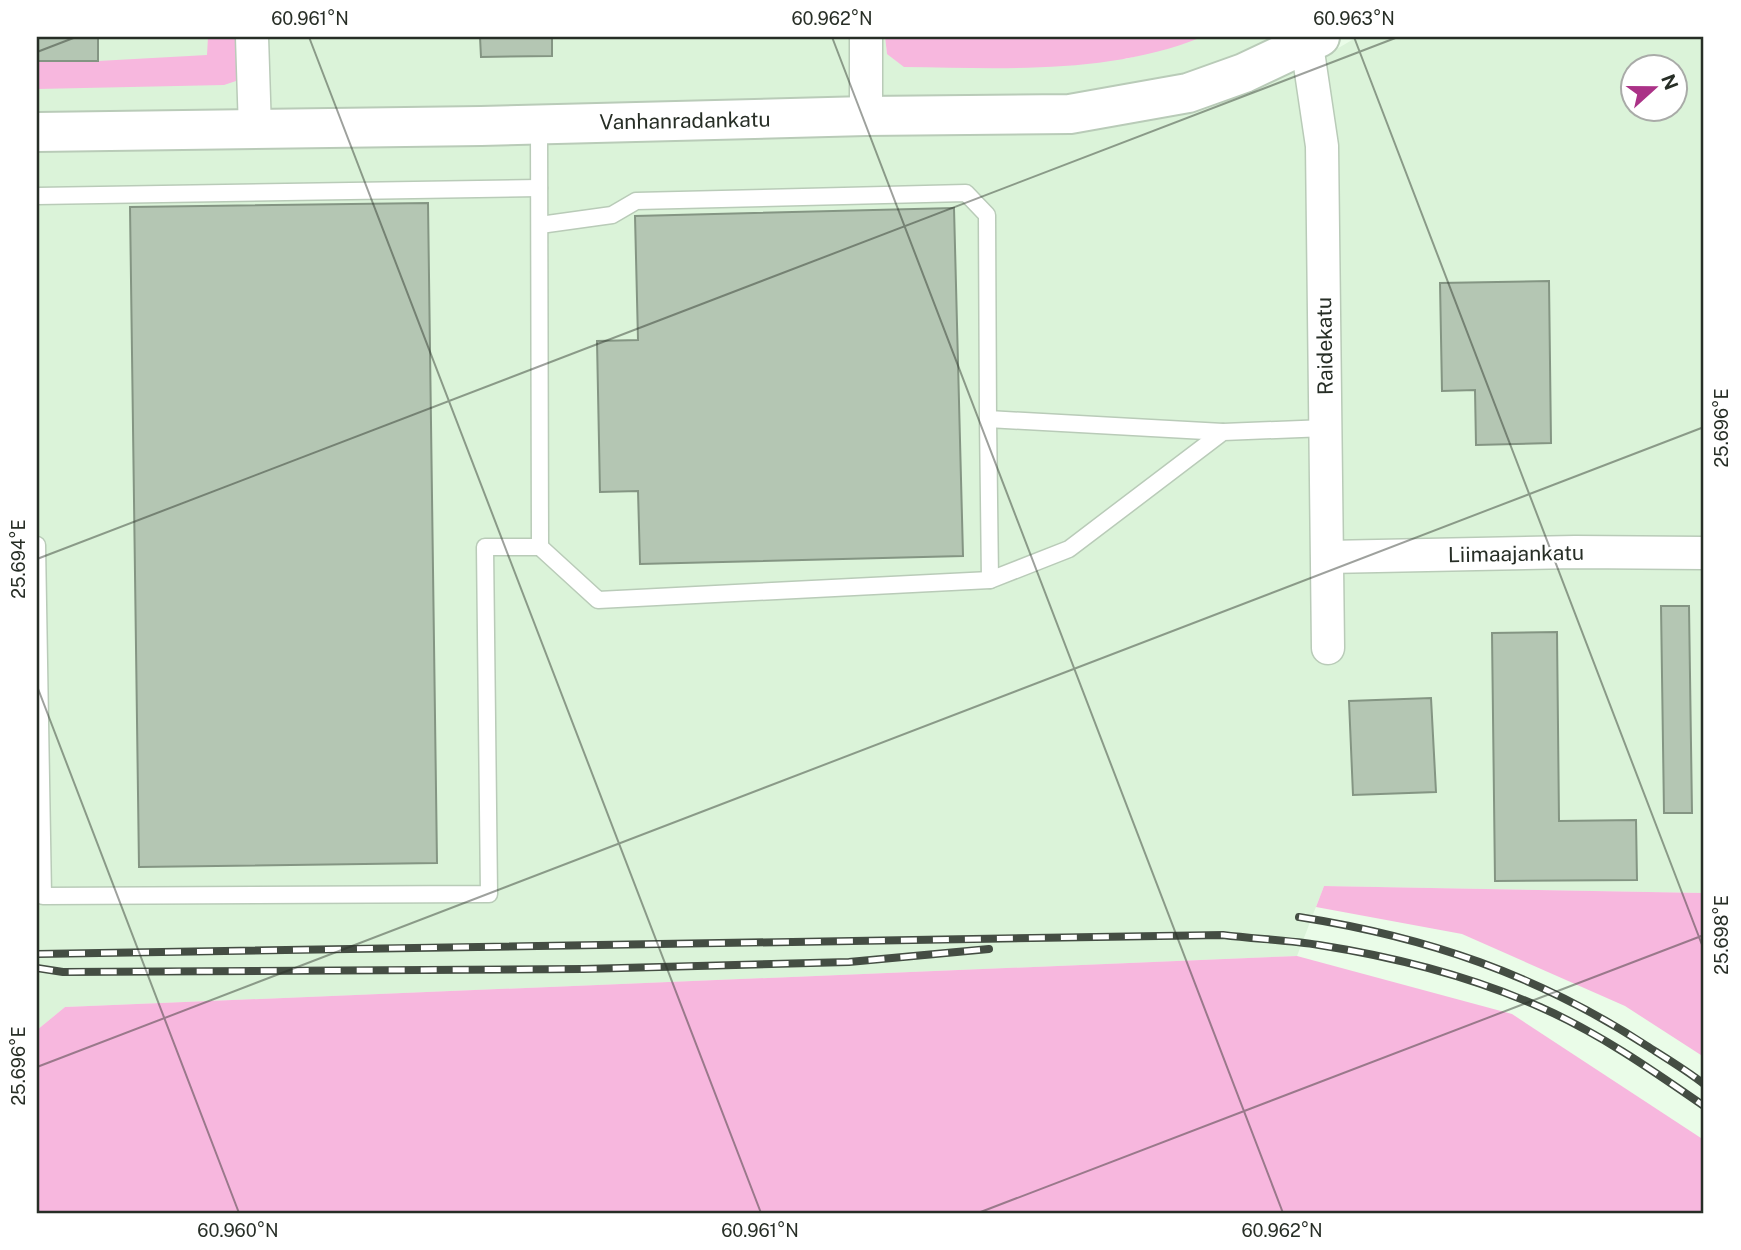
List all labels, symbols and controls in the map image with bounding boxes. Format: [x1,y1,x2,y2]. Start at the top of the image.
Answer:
text: 60.961°N [271,8,349,29]
text: 60.962°N [791,8,873,29]
text: 60.963°N [1313,8,1395,29]
north arrow [1618,52,1688,122]
text: N [1657,71,1683,93]
street label: Vanhanradankatu [599,107,771,134]
street label: Raidekatu [1311,297,1338,395]
text: 25.696°E [1711,388,1732,468]
text: 25.694°E [8,519,29,599]
street label: Liimaajankatu [1448,540,1584,567]
text: 25.698°E [1711,895,1732,975]
text: 25.696°E [8,1026,29,1106]
text: 60.960°N [197,1220,279,1241]
text: 60.961°N [721,1220,799,1241]
text: 60.962°N [1241,1220,1323,1241]

